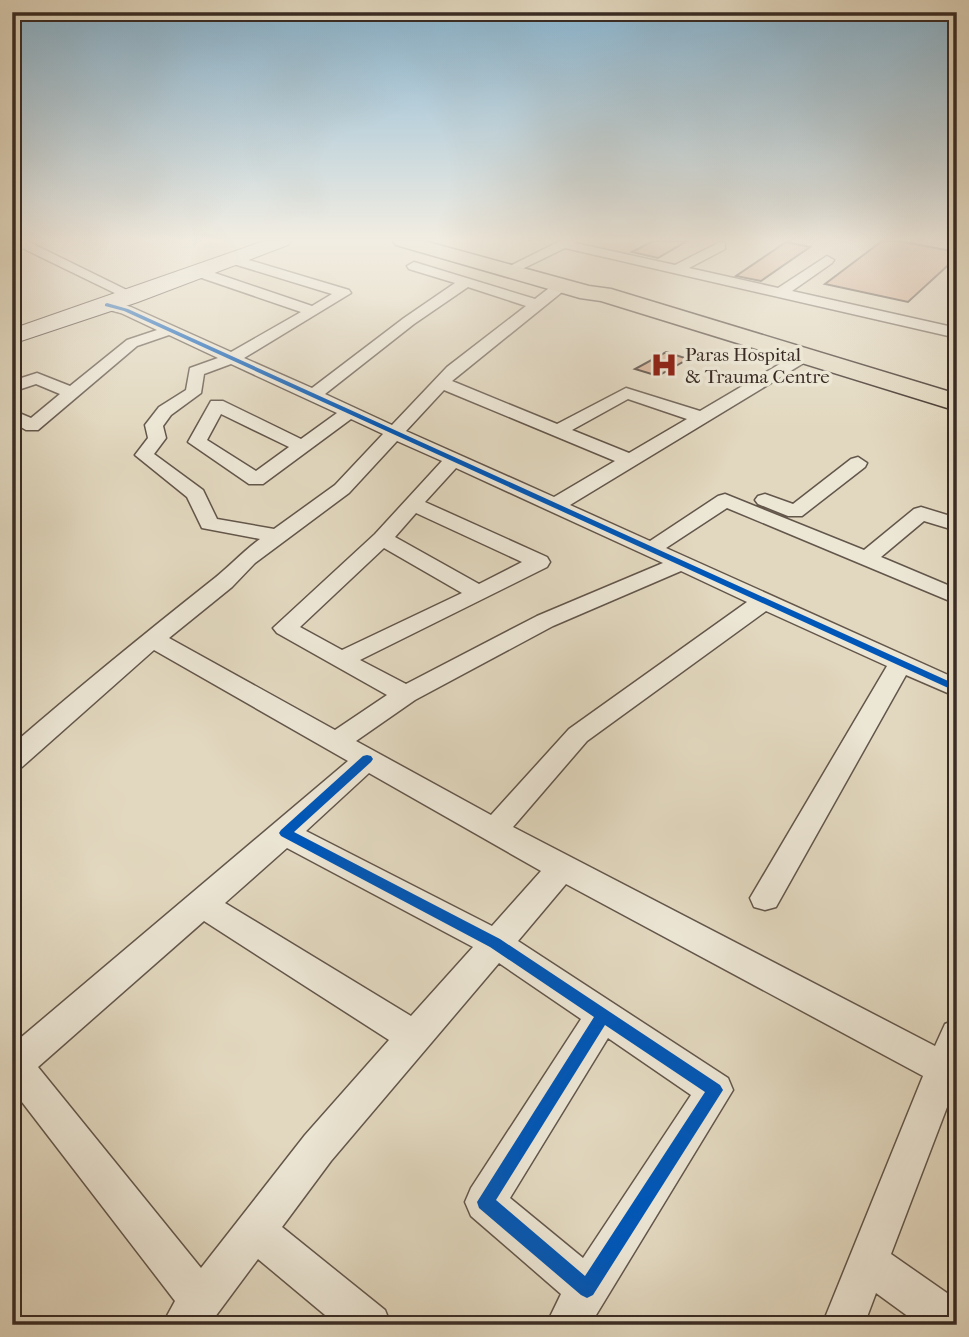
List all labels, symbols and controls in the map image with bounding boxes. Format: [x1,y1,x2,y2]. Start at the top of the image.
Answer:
place label: Paras Hospital & Trauma Centre [685,344,830,388]
hospital icon: Paras Hospital & Trauma Centre [649,350,679,380]

